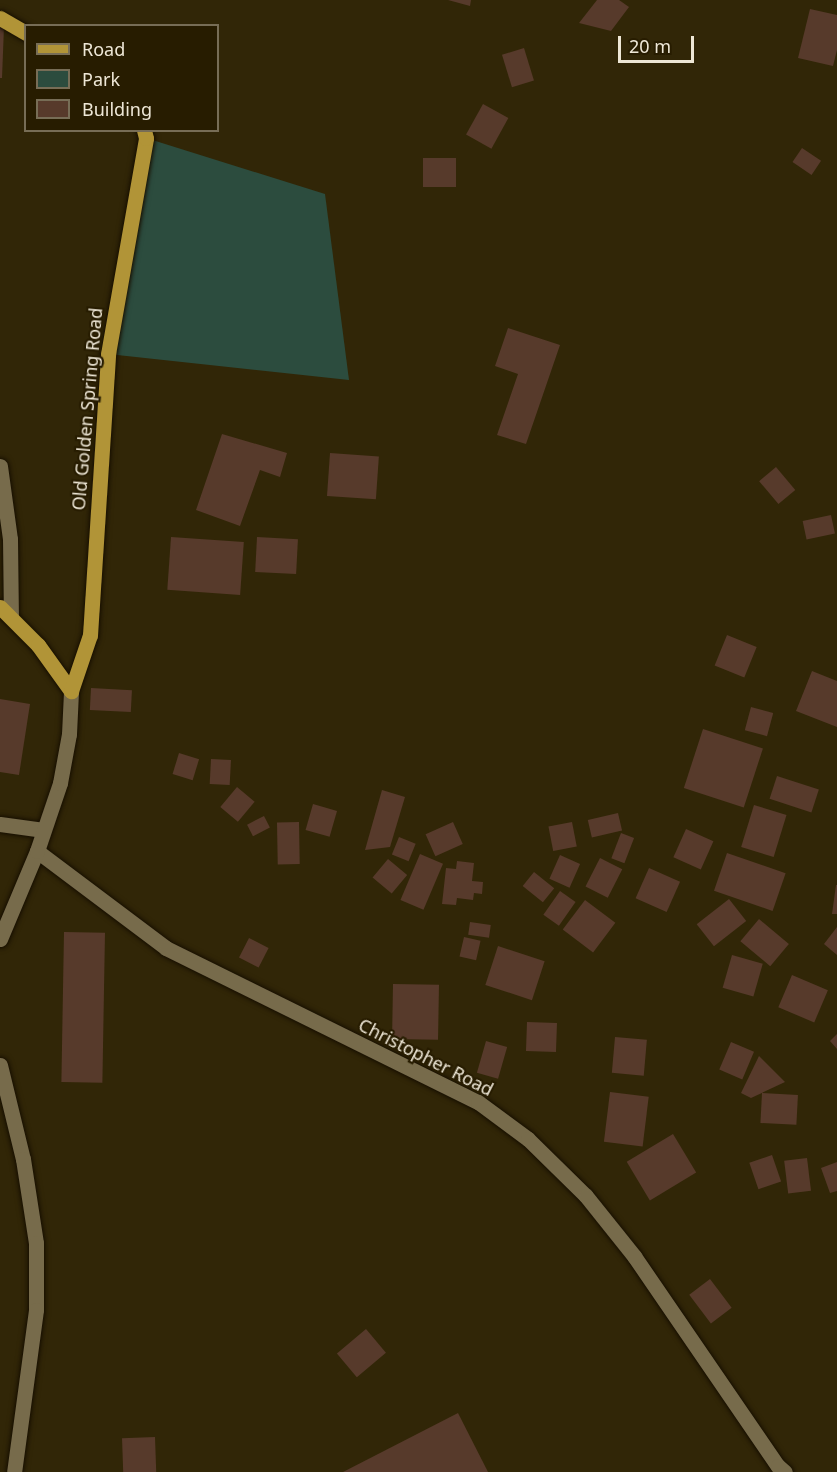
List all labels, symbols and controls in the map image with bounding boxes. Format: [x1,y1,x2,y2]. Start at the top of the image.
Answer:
legend [24,24,219,132]
scale bar [621,24,698,62]
text: 20 m [629,34,671,58]
text: Road [82,37,125,61]
text: Park [82,67,120,91]
text: Building [82,97,152,121]
street label: Old Golden Spring Road [67,307,107,511]
street label: Christopher Road [355,1014,497,1100]

